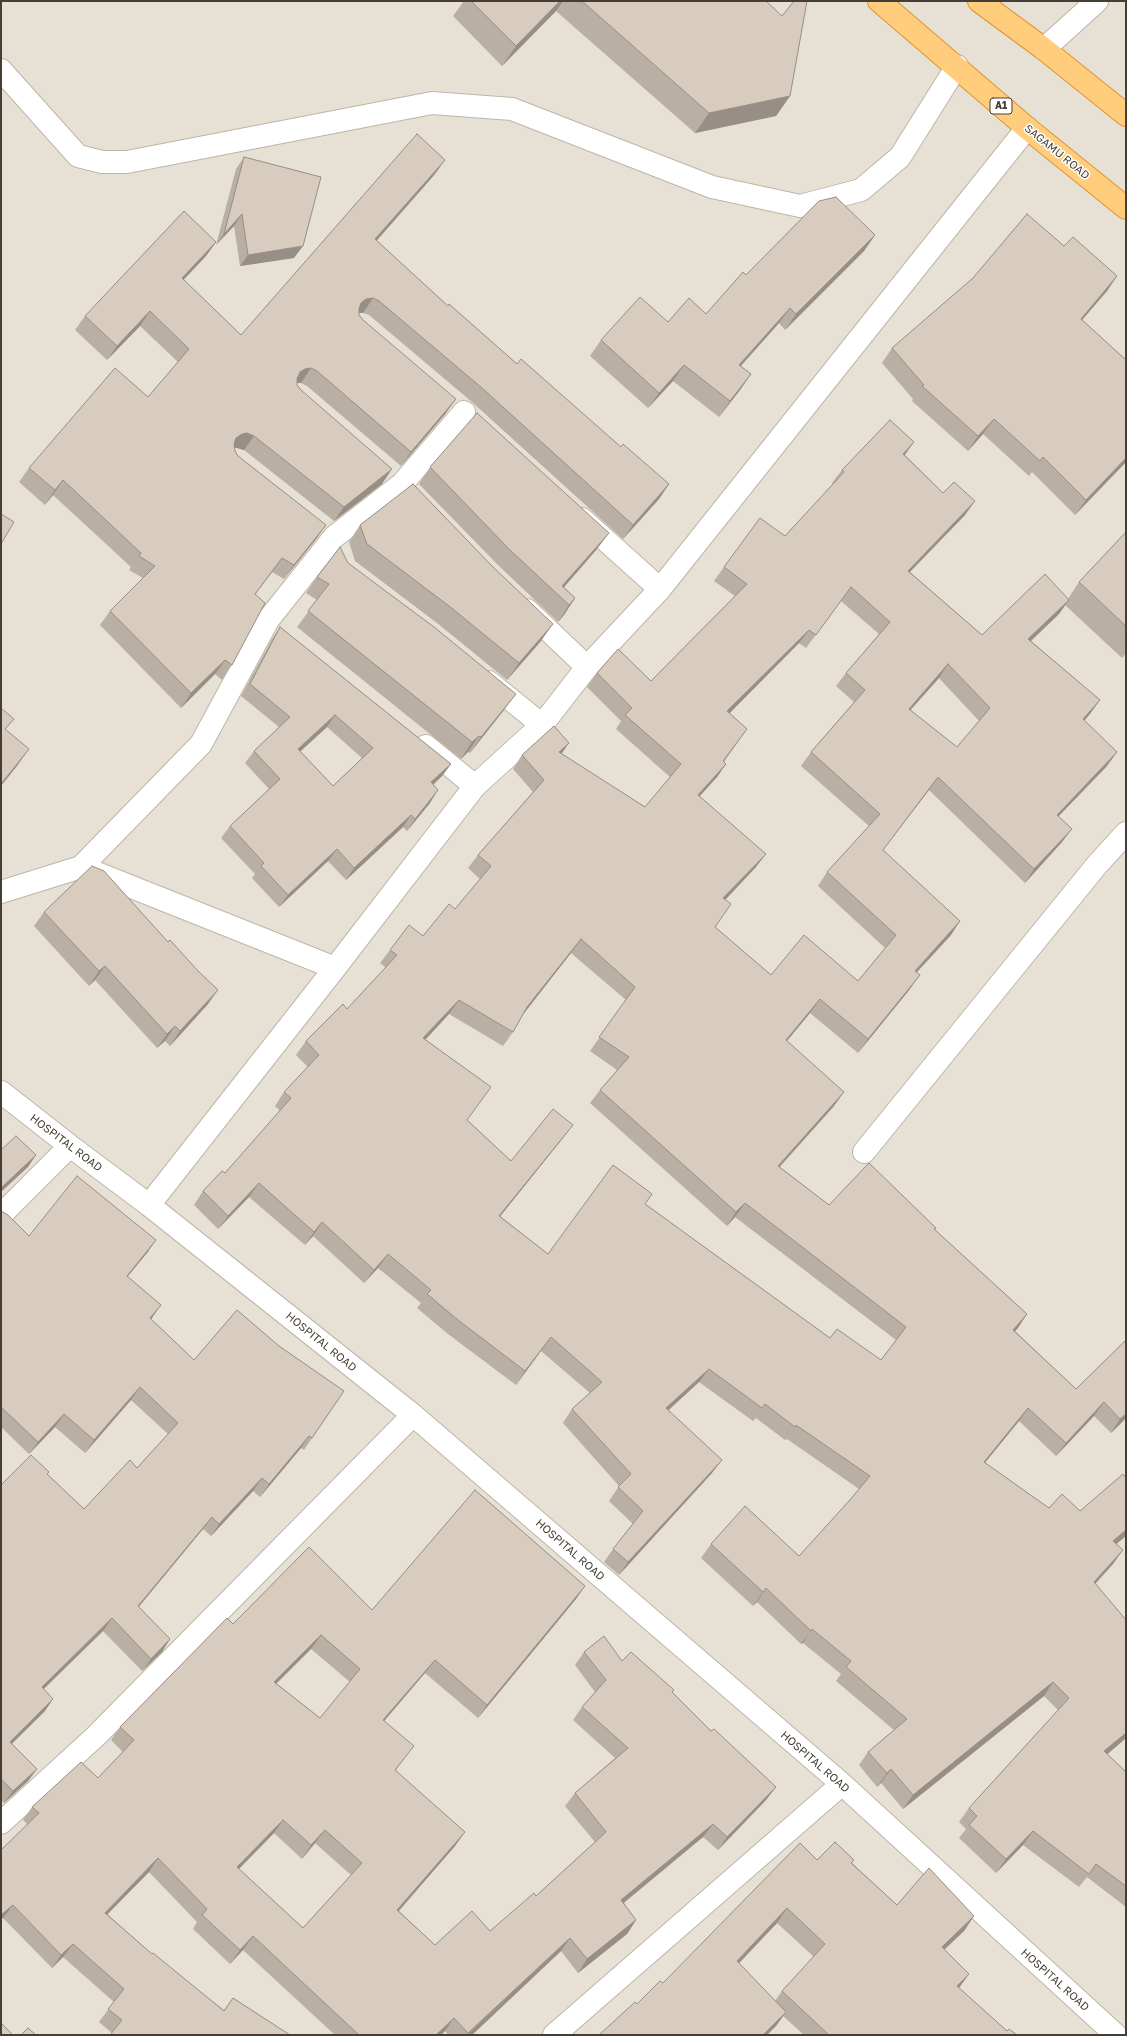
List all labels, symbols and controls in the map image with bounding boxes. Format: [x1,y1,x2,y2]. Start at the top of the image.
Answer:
road number: A1 [990,98,1012,114]
street label: SAGAMU ROAD [1022,122,1092,182]
street label: HOSPITAL ROAD [27,1112,105,1174]
street label: HOSPITAL ROAD [283,1309,359,1375]
street label: HOSPITAL ROAD [533,1516,607,1584]
street label: HOSPITAL ROAD [778,1728,852,1796]
street label: HOSPITAL ROAD [1018,1946,1092,2014]

